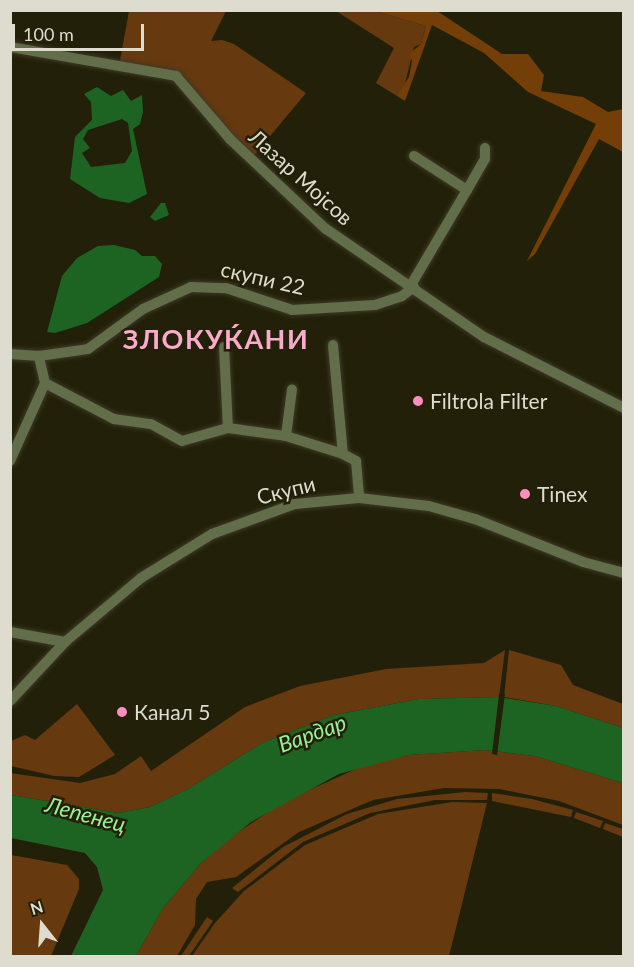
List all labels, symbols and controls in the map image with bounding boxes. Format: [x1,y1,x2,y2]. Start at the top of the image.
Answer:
scale bar [15,12,147,50]
text: 100 m [23,23,74,45]
street label: Лазар Мојсов [244,124,358,230]
street label: скупи 22 [219,256,307,300]
district label: ЗЛОКУЌАНИ [123,323,309,355]
place label: Filtrola Filter [430,388,547,414]
marker: Filtrola Filter [411,394,425,408]
street label: Скупи [254,471,318,509]
place label: Tinex [537,481,588,507]
marker: Tinex [518,487,532,501]
place label: Канал 5 [134,699,210,725]
marker: Канал 5 [115,705,129,719]
water label: Вардар [274,709,350,757]
water label: Лепенец [43,791,129,837]
north arrow [12,895,72,955]
text: N [28,896,45,918]

